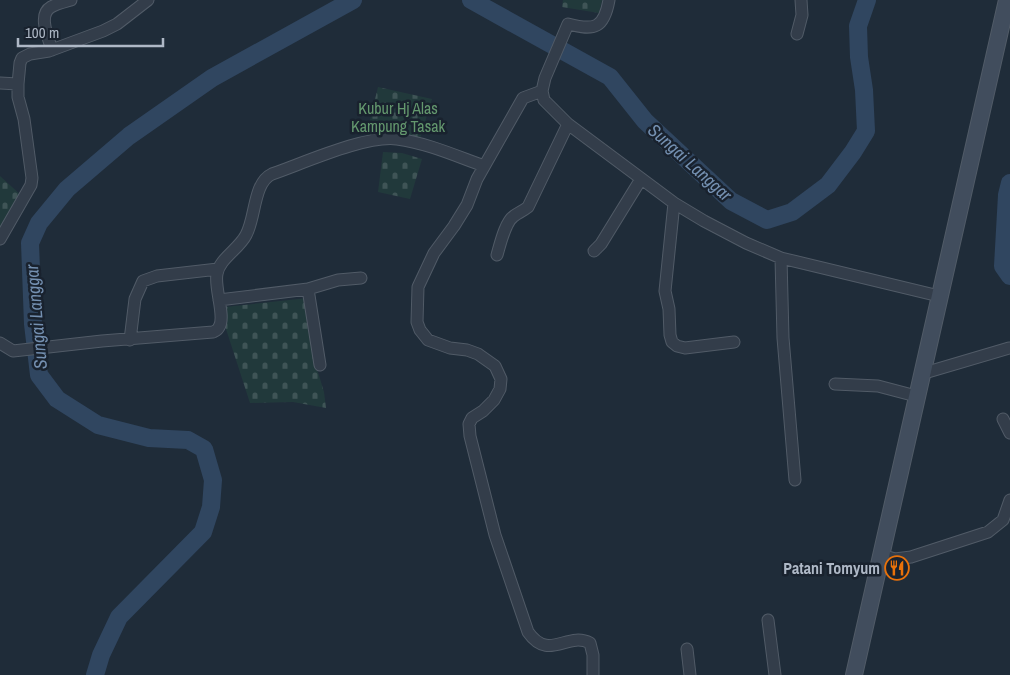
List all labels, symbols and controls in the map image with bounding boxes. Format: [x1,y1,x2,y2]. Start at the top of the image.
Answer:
scale bar [18,15,162,47]
text: 100 m [25,22,59,43]
park label: Kubur Hj Alas Kampung Tasak [351,97,445,137]
water label: Sungai Langgar [643,118,738,207]
water label: Sungai Langgar [19,263,53,370]
restaurant icon: Patani Tomyum [884,555,910,581]
place label: Patani Tomyum [783,557,880,579]

